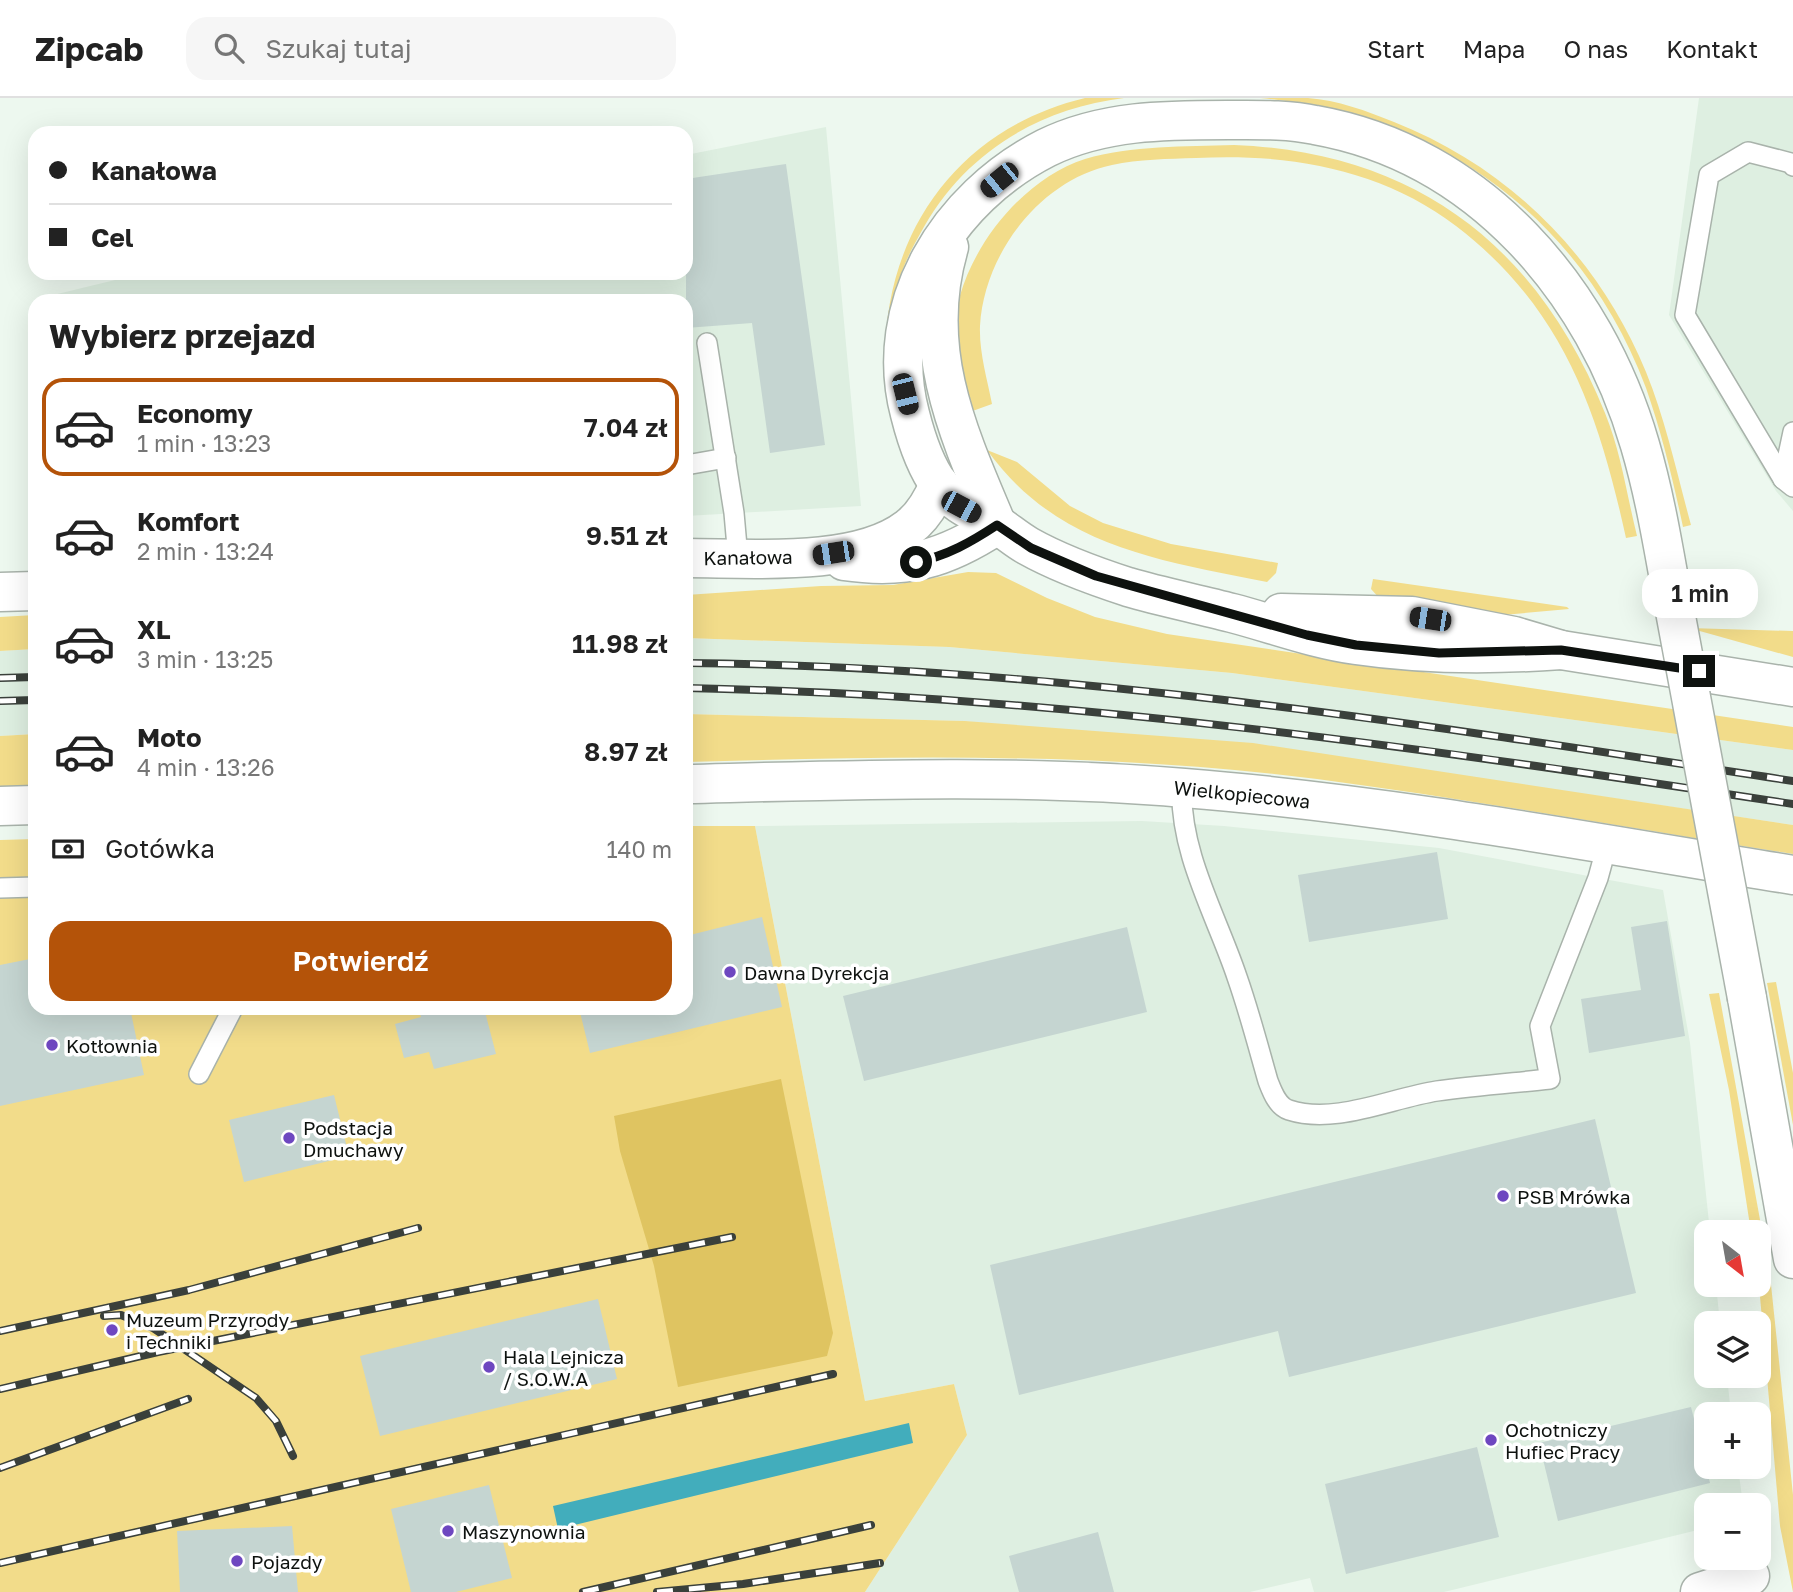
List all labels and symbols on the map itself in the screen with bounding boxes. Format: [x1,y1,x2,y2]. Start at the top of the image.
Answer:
car [977,159,1022,201]
car [890,371,921,417]
car [938,488,985,526]
car [811,539,856,567]
street label: Kanałowa [703,545,793,569]
route start [900,546,932,578]
callout: 1 min [1641,570,1757,618]
car [1408,605,1453,633]
route end [1683,655,1715,687]
street label: Wielkopiecowa [1173,775,1311,813]
place label: Dawna Dyrekcja [744,961,889,984]
marker: Dawna Dyrekcja [722,964,738,980]
place label: Kotłownia [66,1034,158,1057]
marker: Kotłownia [44,1037,60,1053]
place label: Podstacja Dmuchawy [303,1116,404,1161]
marker: Podstacja Dmuchawy [281,1130,297,1146]
place label: PSB Mrówka [1517,1185,1631,1208]
marker: PSB Mrówka [1495,1188,1511,1204]
north arrow [1694,1220,1771,1297]
place label: Muzeum Przyrody i Techniki [126,1308,289,1353]
marker: Muzeum Przyrody i Techniki [104,1322,120,1338]
place label: Hala Lejnicza / S.O.W.A [503,1345,624,1390]
marker: Hala Lejnicza / S.O.W.A [481,1359,497,1375]
place label: Ochotniczy Hufiec Pracy [1505,1418,1620,1463]
marker: Ochotniczy Hufiec Pracy [1483,1432,1499,1448]
place label: Maszynownia [462,1520,585,1543]
marker: Maszynownia [440,1523,456,1539]
place label: Pojazdy [251,1550,323,1573]
marker: Pojazdy [229,1553,245,1569]

